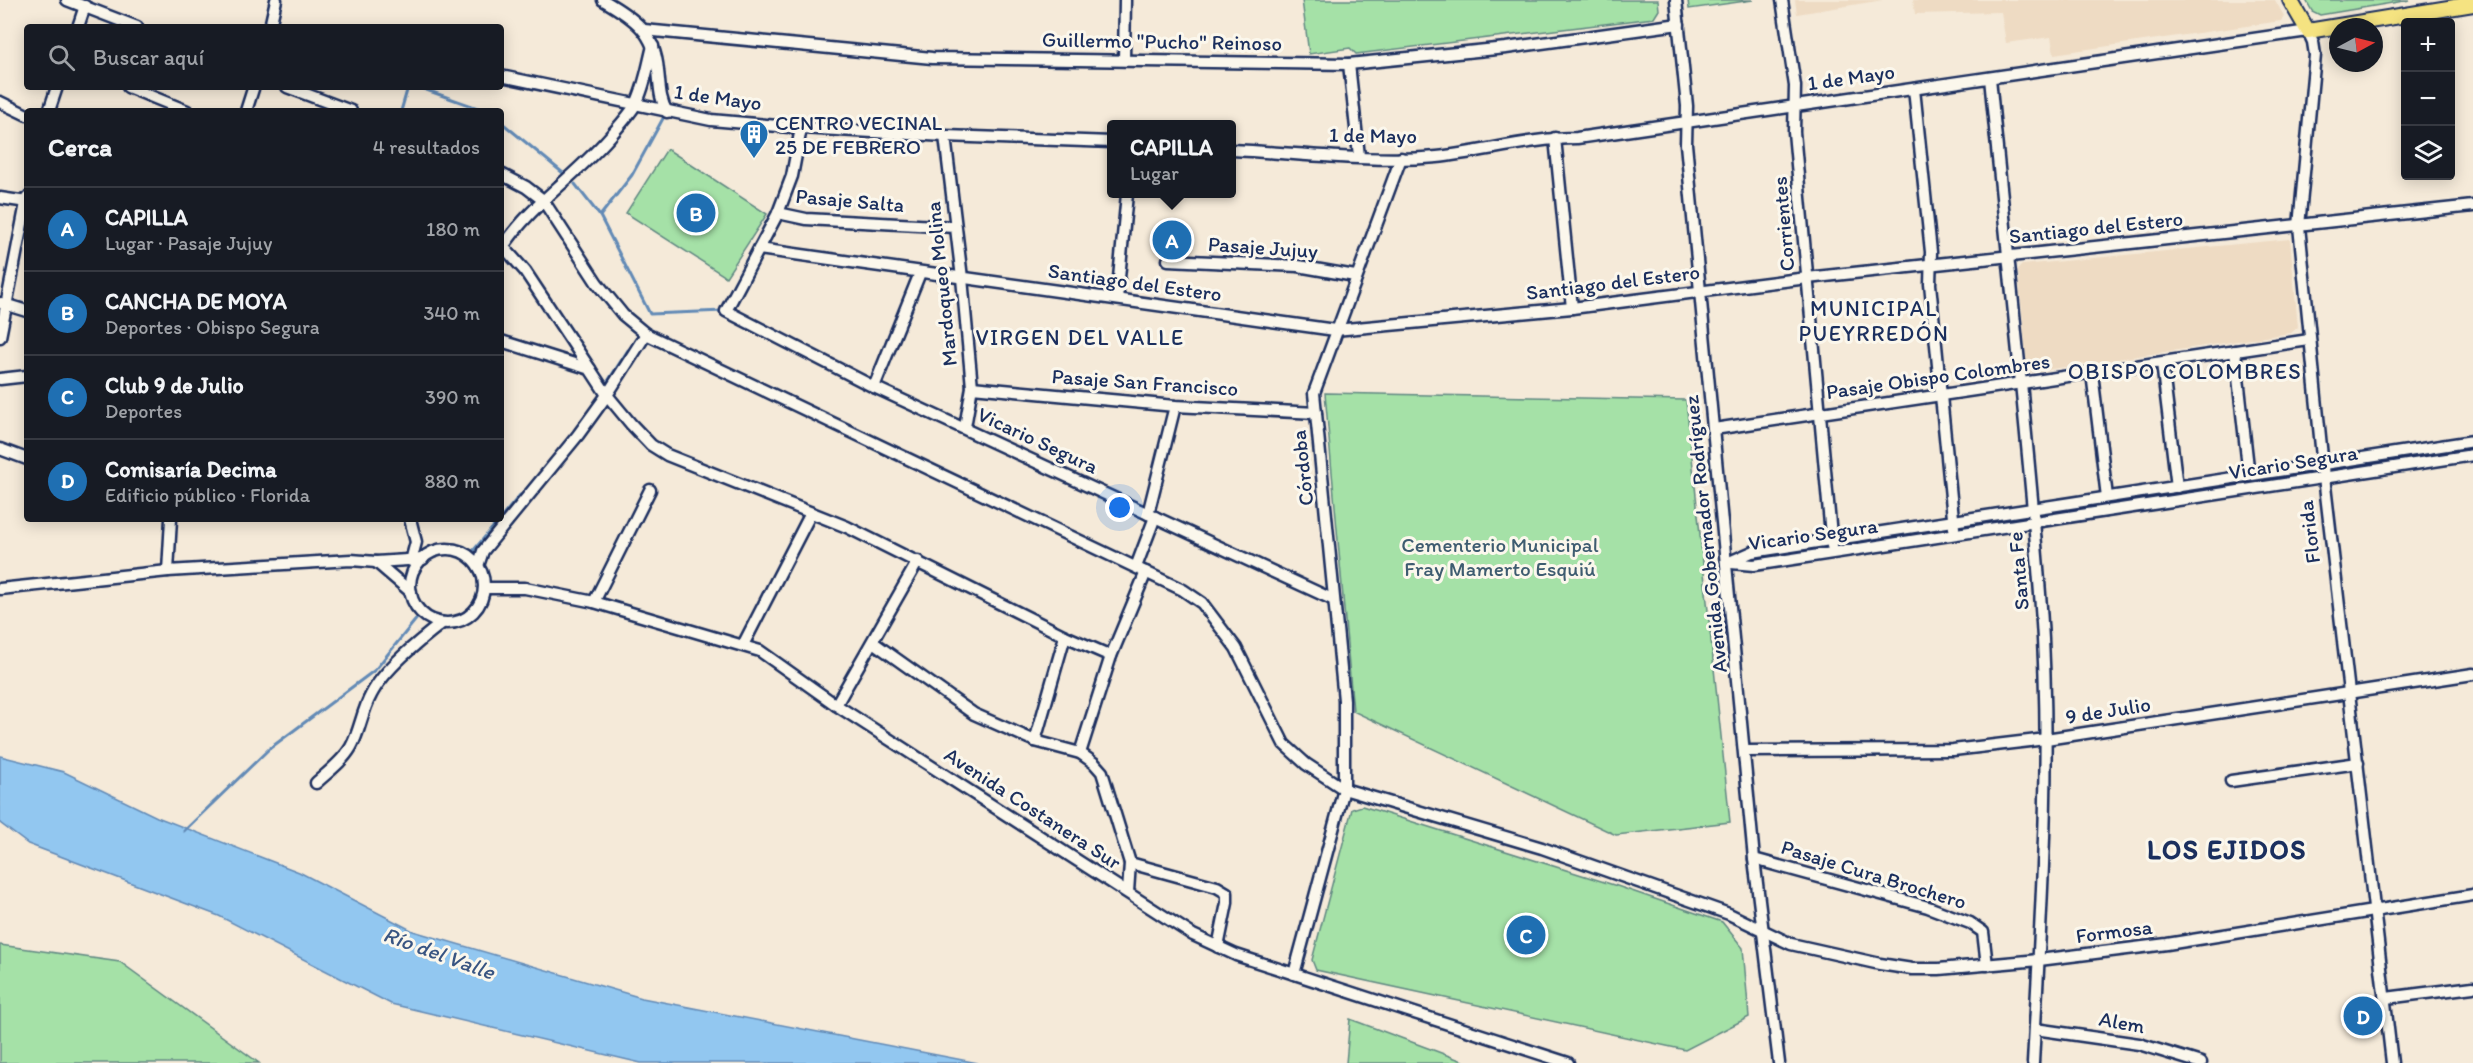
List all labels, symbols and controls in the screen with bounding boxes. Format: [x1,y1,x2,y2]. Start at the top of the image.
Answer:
north arrow [2329,18,2383,72]
map controls [2401,18,2455,180]
button: + [2401,18,2455,72]
search box [24,24,504,90]
street label: Guillermo "Pucho" Reinoso [1042,26,1282,56]
icon: search [45,41,78,74]
text: Buscar aquí [93,44,204,71]
street label: 1 de Mayo [1806,58,1896,96]
button: − [2401,72,2455,126]
street label: 1 de Mayo [673,78,763,116]
place label: CENTRO VECINAL 25 DE FEBRERO [775,110,943,159]
building icon: CENTRO VECINAL 25 DE FEBRERO [738,118,770,160]
popup [1107,120,1236,198]
street label: 1 de Mayo [1329,122,1417,148]
button: layers [2401,126,2455,180]
text: Cerca [48,131,112,163]
text: CAPILLA [1130,134,1213,161]
text: 4 resultados [373,135,480,159]
text: Lugar [1130,161,1179,185]
street label: Corrientes [1766,176,1800,272]
street label: Pasaje Salta [795,183,905,217]
pin: B [676,190,716,236]
street label: Mardoqueo Molina [920,200,962,368]
text: CAPILLA [105,204,188,231]
street label: Santiago del Estero [2008,205,2184,249]
text: A [61,217,74,241]
text: 180 m [426,217,480,241]
pin: A [1152,218,1192,262]
text: Lugar · Pasaje Jujuy [105,231,272,255]
street label: Pasaje Jujuy [1207,231,1319,263]
street label: Santiago del Estero [1047,257,1223,307]
street label: Santiago del Estero [1525,259,1701,305]
text: CANCHA DE MOYA [105,288,287,315]
district label: MUNICIPAL PUEYRREDÓN [1799,295,1949,347]
text: B [61,301,74,325]
text: 340 m [423,301,480,325]
text: Deportes · Obispo Segura [105,315,320,339]
district label: VIRGEN DEL VALLE [975,324,1185,351]
street label: Pasaje Obispo Colombres [1824,348,2052,404]
district label: OBISPO COLOMBRES [2068,358,2302,385]
street label: Pasaje San Francisco [1051,363,1239,401]
text: Club 9 de Julio [105,372,244,399]
text: C [61,385,74,409]
text: 390 m [425,385,480,409]
street label: Avenida Gobernador Rodríguez [1678,394,1732,674]
text: Deportes [105,399,182,423]
street label: Vicario Segura [974,401,1102,479]
street label: Córdoba [1286,429,1318,507]
street label: Vicario Segura [2227,439,2359,485]
text: Comisaría Decima [105,456,277,483]
text: D [61,469,74,493]
text: 880 m [424,469,480,493]
text: Edificio público · Florida [105,483,310,507]
your location [1105,493,1134,522]
street label: Florida [2293,499,2325,565]
street label: Vicario Segura [1747,513,1879,555]
street label: Santa Fe [2002,531,2034,611]
park label: Cementerio Municipal Fray Mamerto Esquiú [1401,532,1599,581]
street label: 9 de Julio [2064,691,2152,729]
street label: Avenida Costanera Sur [940,742,1126,874]
district label: LOS EJIDOS [2147,833,2307,866]
street label: Pasaje Cura Brochero [1778,834,1970,914]
pin: C [1506,912,1546,958]
street label: Formosa [2074,914,2154,948]
water label: Río del Valle [380,920,500,986]
pin: D [2344,994,2382,1038]
street label: Alem [2097,1006,2147,1038]

